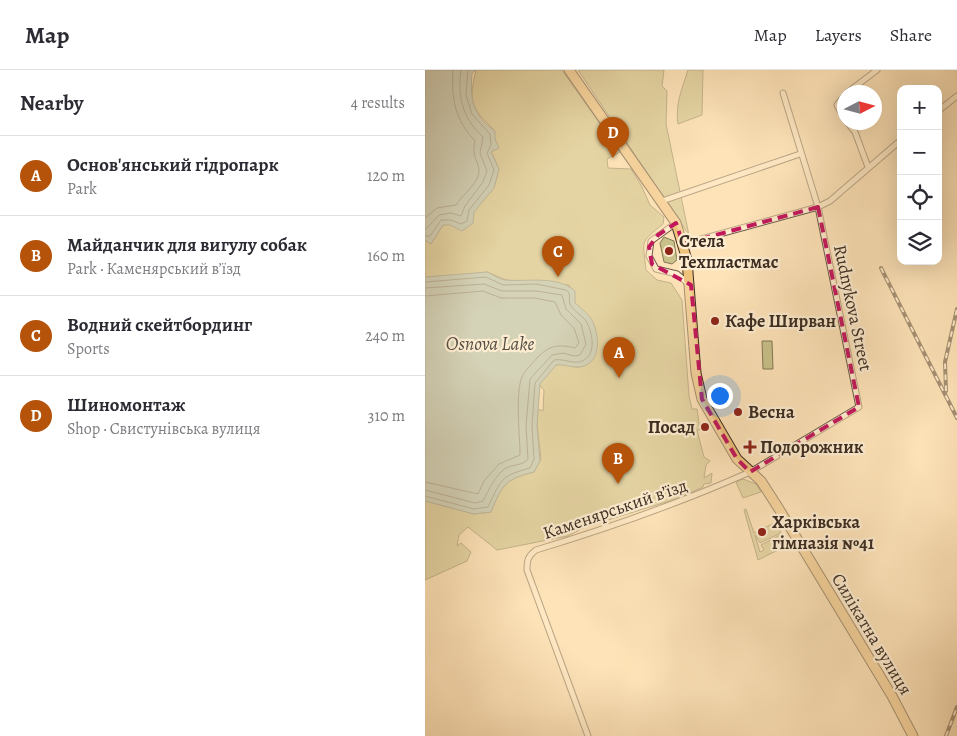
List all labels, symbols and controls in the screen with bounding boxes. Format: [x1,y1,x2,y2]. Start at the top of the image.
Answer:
text: Map [25,19,69,51]
text: Map [754,23,787,47]
text: Layers [815,23,862,47]
text: Share [890,23,932,47]
north arrow [837,85,882,130]
map controls [897,85,942,265]
button: + [897,85,942,130]
text: Nearby [20,89,83,117]
text: 4 results [351,92,405,114]
pin: D [597,117,629,158]
button: − [897,130,942,175]
text: Основ'янський гідропарк [67,152,279,178]
text: A [31,165,41,187]
text: 120 m [367,165,405,187]
button: locate [897,175,942,220]
text: Park [67,178,97,200]
button: layers [897,220,942,265]
place label: Стела Техпластмас [679,229,779,274]
text: Майданчик для вигулу собак [67,232,307,258]
pin: C [542,236,574,277]
street label: Rudnykova Street [828,243,878,373]
text: B [31,245,41,267]
text: 160 m [367,245,405,267]
marker: Стела Техпластмас [663,245,675,257]
text: Park · Каменярський в’їзд [67,258,241,280]
place label: Кафе Ширван [725,309,836,333]
text: Водний скейтбординг [67,312,252,338]
marker: Кафе Ширван [709,315,721,327]
text: C [31,325,41,347]
text: 240 m [365,325,405,347]
water label: Osnova Lake [446,331,534,357]
pin: A [603,337,635,378]
text: Sports [67,338,110,360]
your location [707,383,733,409]
text: Шиномонтаж [67,392,186,418]
place label: Весна [748,400,795,424]
text: D [30,405,42,427]
text: 310 m [368,405,405,427]
marker: Весна [732,406,744,418]
place label: Посад [648,415,695,439]
text: Shop · Свистунівська вулиця [67,418,260,440]
marker: Посад [699,421,711,433]
place label: Подорожник [760,435,864,459]
marker: Подорожник [744,441,756,453]
pin: B [602,443,634,484]
street label: Каменярський в’їзд [540,473,691,545]
place label: Харківська гімназія №41 [772,510,875,555]
marker: Харківська гімназія №41 [756,526,768,538]
street label: Силікатна вулиця [826,569,918,699]

